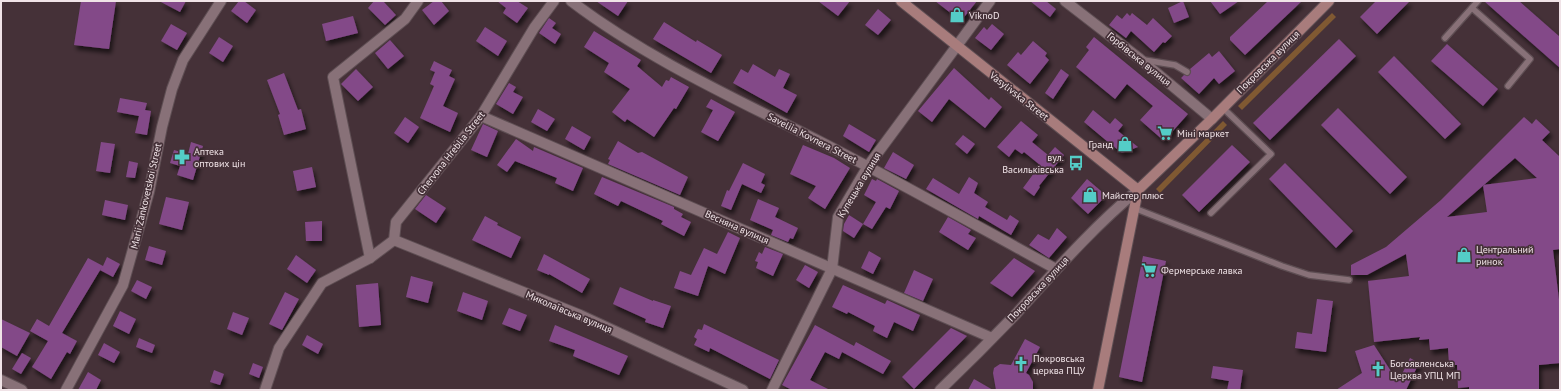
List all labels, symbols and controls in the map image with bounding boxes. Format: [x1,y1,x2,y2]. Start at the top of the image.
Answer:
shop icon: ViknoD [948,6,966,24]
place label: ViknoD [968,9,1000,22]
street label: Покровська вулиця [1234,27,1303,96]
street label: Горбівська вулиця [1104,29,1174,89]
street label: Vasylivska Street [986,68,1052,124]
street label: Chervona Hreblia Street [414,108,488,197]
street label: Saveliia Kovnera Street [765,110,859,166]
supermarket icon: Міні маркет [1156,124,1174,142]
place label: Міні маркет [1177,127,1229,140]
shop icon: Гранд [1116,135,1134,153]
place label: Гранд [1089,138,1114,151]
street label: Marii Zankovetskoi Street [128,141,165,250]
place label: Аптека оптових цін [194,145,245,170]
pharmacy icon: Аптека оптових цін [173,148,191,166]
street label: Купецька вулиця [834,150,884,220]
place label: вул. Васильківська [1002,151,1064,176]
bus stop icon: вул. Васильківська [1067,154,1085,172]
shop icon: Майстер плюс [1081,186,1099,204]
place label: Майстер плюс [1102,189,1164,202]
street label: Весняна вулиця [703,207,771,247]
place label: Центральний ринок [1476,243,1533,268]
shop icon: Центральний ринок [1455,246,1473,264]
street label: Покровська вулиця [1005,254,1072,324]
supermarket icon: Фермерське лавка [1140,261,1158,279]
place label: Фермерське лавка [1161,264,1243,277]
street label: Миколаївська вулиця [524,288,615,336]
place label: Покровська церква ПЦУ [1033,352,1086,377]
church icon: Покровська церква ПЦУ [1012,355,1030,373]
place label: Богоявленська Церква УПЦ МП [1390,357,1460,382]
church icon: Богоявленська Церква УПЦ МП [1369,360,1387,378]

